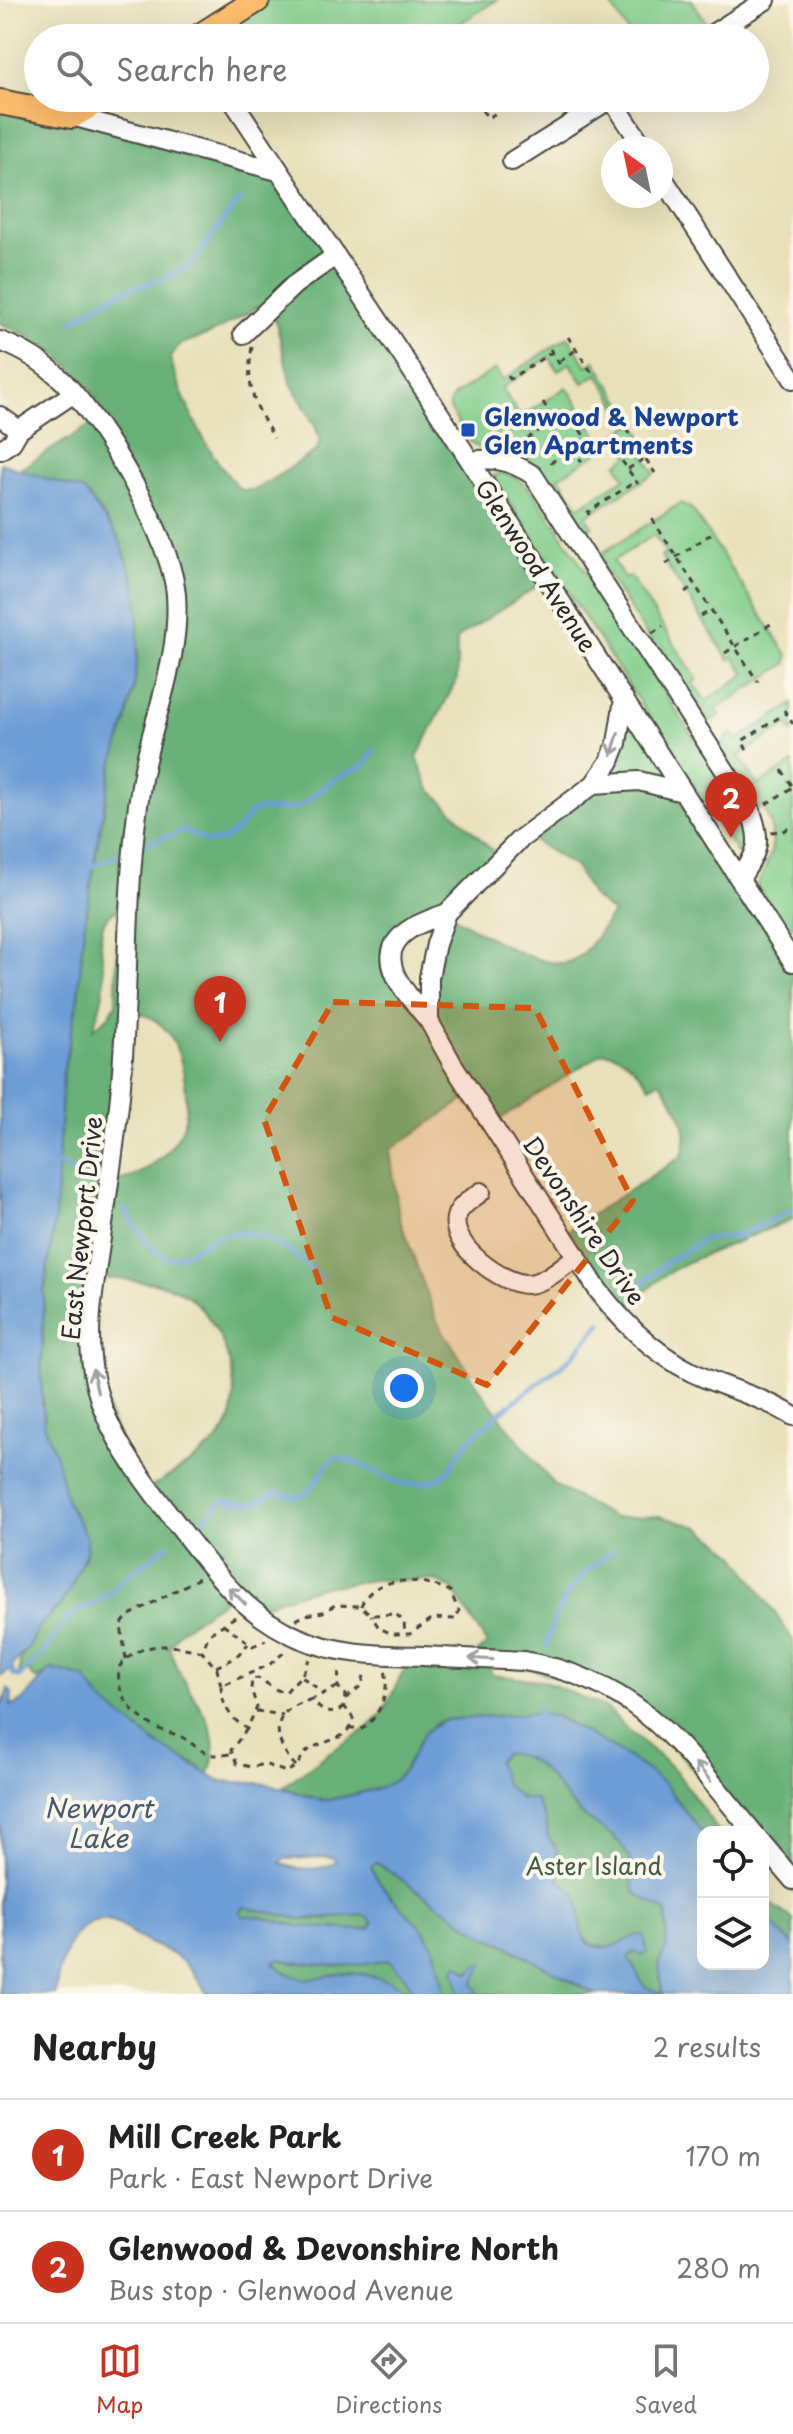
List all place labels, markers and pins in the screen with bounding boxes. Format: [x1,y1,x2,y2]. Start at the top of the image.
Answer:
place label: Glenwood & Newport Glen Apartments [484,398,739,462]
marker: Glenwood & Newport Glen Apartments [459,421,477,439]
pin: 2 [705,772,757,838]
pin: 1 [194,976,246,1042]

